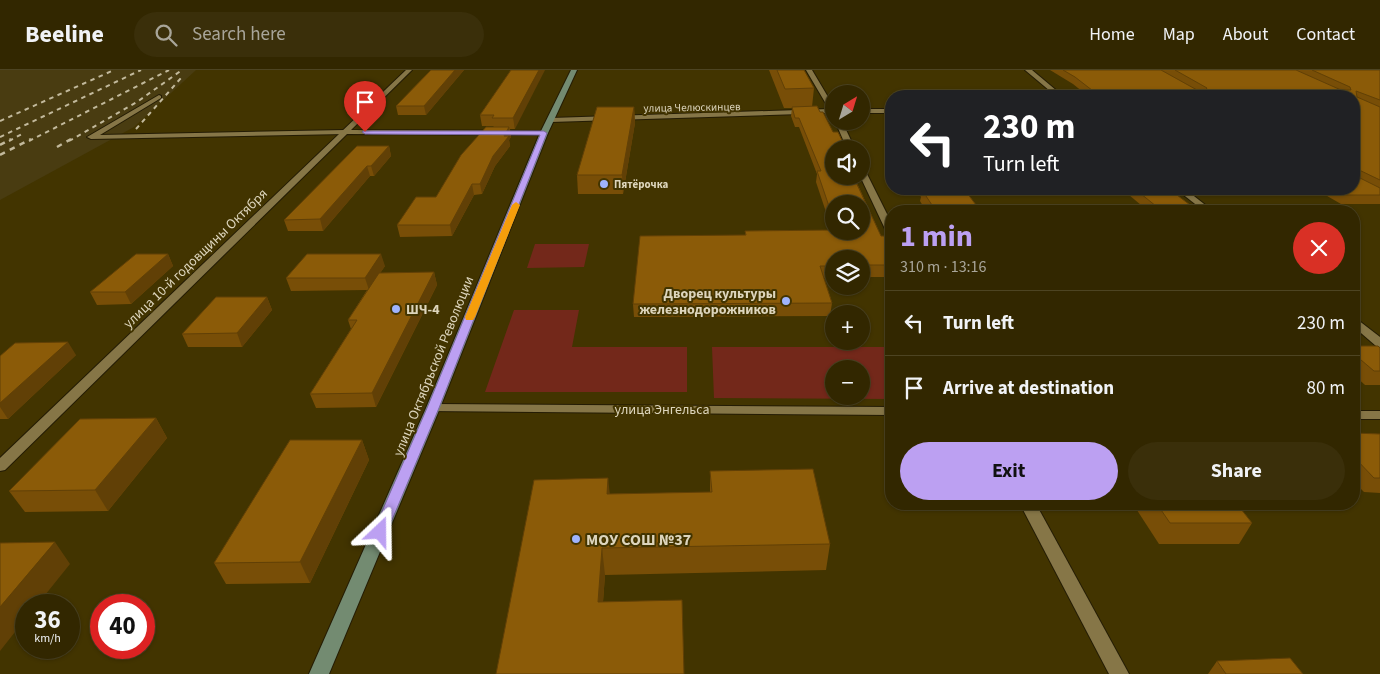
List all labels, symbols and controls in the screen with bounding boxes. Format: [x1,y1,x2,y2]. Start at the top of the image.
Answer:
search box [134,12,484,57]
text: Beeline [25,17,104,52]
icon: search [152,21,180,49]
text: Search here [192,21,286,48]
text: Home [1089,22,1135,47]
text: Map [1163,22,1195,47]
text: About [1223,22,1268,47]
text: Contact [1296,22,1355,47]
pin [344,81,386,132]
north arrow [825,85,870,130]
map controls [825,85,870,405]
icon: arrive [351,88,379,116]
street label: улица Челюскинцев [643,99,741,116]
text: 230 m [983,102,1075,152]
icon: left [900,110,965,175]
button: sound [825,140,870,185]
text: Turn left [983,148,1059,180]
place label: Пятёрочка [614,177,669,192]
marker: Пятёрочка [598,178,610,190]
street label: улица 10-й годовщины Октября [119,184,272,333]
button: search [825,195,870,240]
text: 1 min [900,215,973,258]
button: close [1293,222,1345,274]
button: layers [825,250,870,295]
text: 310 m · 13:16 [900,256,987,278]
street label: улица Октябрьской Революции [389,273,479,460]
place label: Дворец культуры железнодорожников [639,284,776,320]
marker: Дворец культуры железнодорожников [780,295,792,307]
place label: ШЧ-4 [406,300,440,320]
marker: ШЧ-4 [390,303,402,315]
button: + [825,305,870,350]
icon: left [900,309,928,337]
text: Turn left [943,310,1014,337]
text: 230 m [1297,310,1345,337]
button: − [825,360,870,405]
icon: arrive [900,374,928,402]
text: Arrive at destination [943,375,1114,402]
text: 80 m [1307,375,1345,402]
street label: улица Энгельса [614,400,710,420]
button: Exit [900,442,1118,500]
button: Share [1128,442,1345,500]
position arrow [353,505,405,557]
place label: МОУ СОШ №37 [586,529,691,551]
marker: МОУ СОШ №37 [570,533,582,545]
speed limit sign: 40 [90,594,155,659]
text: 36 [34,602,61,638]
text: km/h [34,630,61,647]

